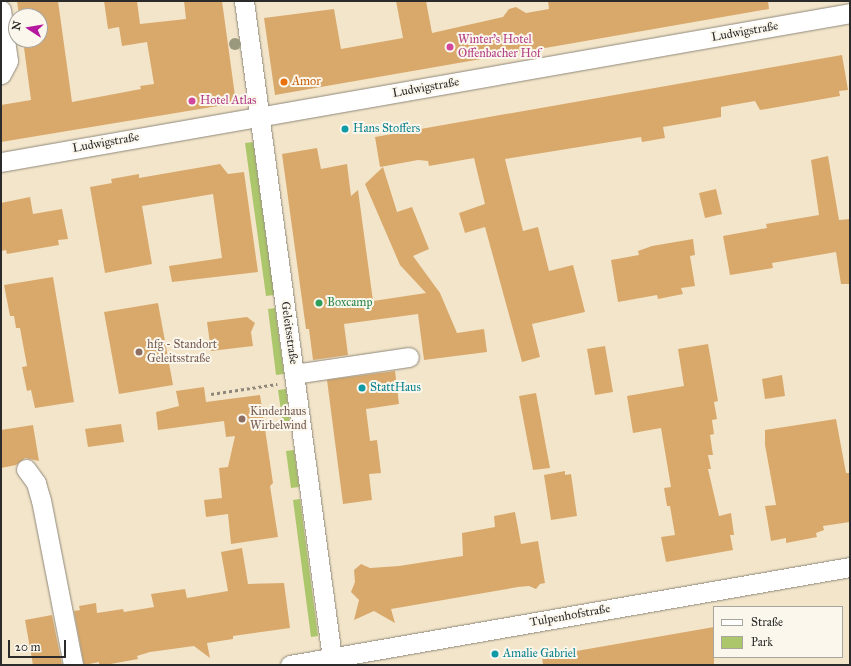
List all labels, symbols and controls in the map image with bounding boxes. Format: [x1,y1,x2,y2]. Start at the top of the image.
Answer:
north arrow [8,8,48,48]
street label: Ludwigstraße [711,19,779,45]
text: N [9,20,24,32]
place label: Winter's Hotel Offenbacher Hof [458,33,541,61]
marker: Winter's Hotel Offenbacher Hof [445,42,455,52]
place label: Amor [292,75,321,89]
street label: Ludwigstraße [392,75,460,101]
marker: Amor [279,77,289,87]
place label: Hotel Atlas [200,94,256,108]
marker: Hotel Atlas [187,96,197,106]
place label: Hans Stoffers [353,122,420,136]
marker: Hans Stoffers [340,124,350,134]
street label: Ludwigstraße [72,130,140,156]
place label: Boxcamp [327,296,372,310]
marker: Boxcamp [314,298,324,308]
street label: Geleitsstraße [277,301,301,365]
place label: hfg - Standort Geleitsstraße [147,338,217,366]
marker: hfg - Standort Geleitsstraße [134,347,144,357]
place label: StattHaus [370,381,421,395]
marker: StattHaus [357,383,367,393]
place label: Kinderhaus Wirbelwind [250,405,307,433]
marker: Kinderhaus Wirbelwind [237,414,247,424]
street label: Tulpenhofstraße [529,602,611,630]
legend [713,606,843,658]
text: Straße [751,615,783,629]
scale bar [10,632,68,658]
text: Park [751,635,773,649]
text: 20 m [15,640,41,654]
place label: Amalie Gabriel [503,647,576,661]
marker: Amalie Gabriel [490,649,500,659]

